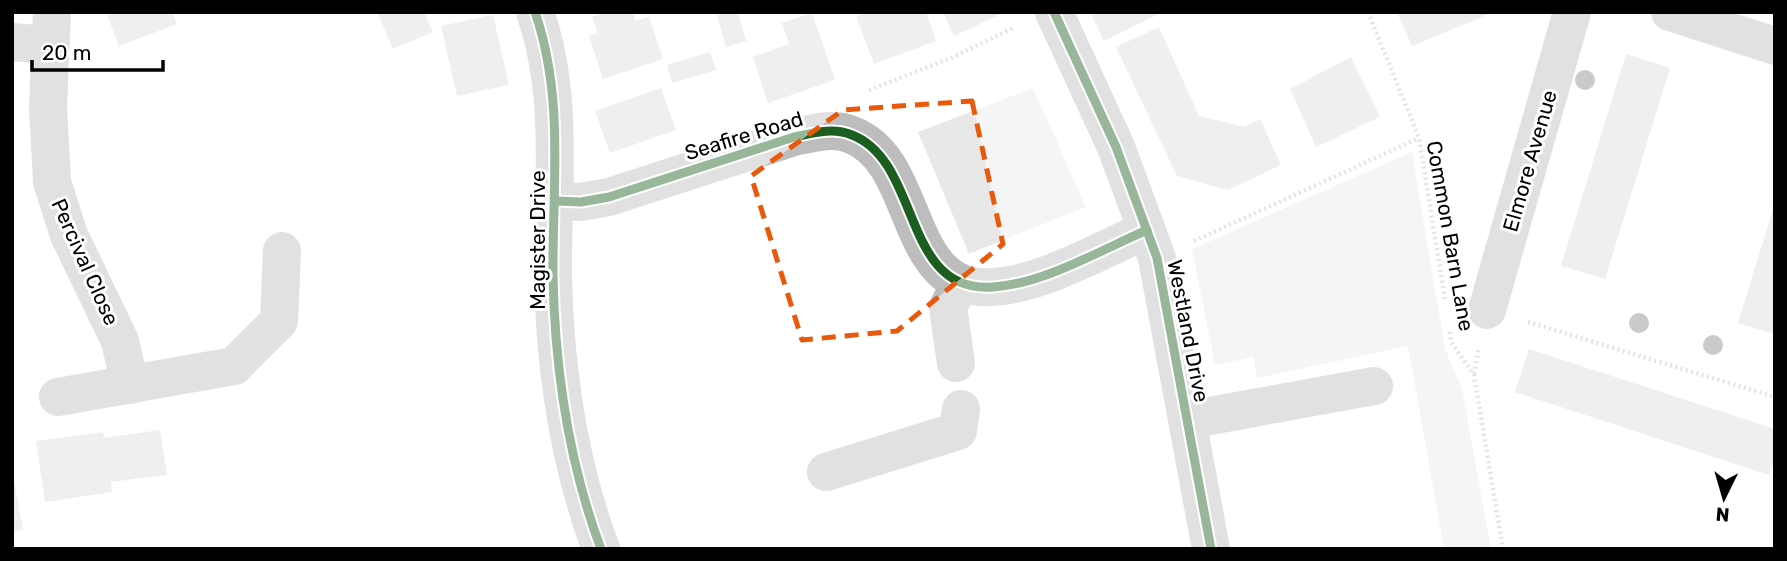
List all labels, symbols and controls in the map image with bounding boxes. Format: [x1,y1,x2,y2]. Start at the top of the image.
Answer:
scale bar [32,28,163,72]
text: 20 m [42,40,91,65]
street label: Elmore Avenue [1497,87,1562,235]
street label: Seafire Road [682,106,806,165]
street label: Common Barn Lane [1421,139,1480,333]
street label: Magister Drive [525,170,550,310]
street label: Percival Close [46,194,125,329]
street label: Westland Drive [1162,258,1215,404]
north arrow [1689,463,1759,533]
text: N [1715,502,1730,526]

